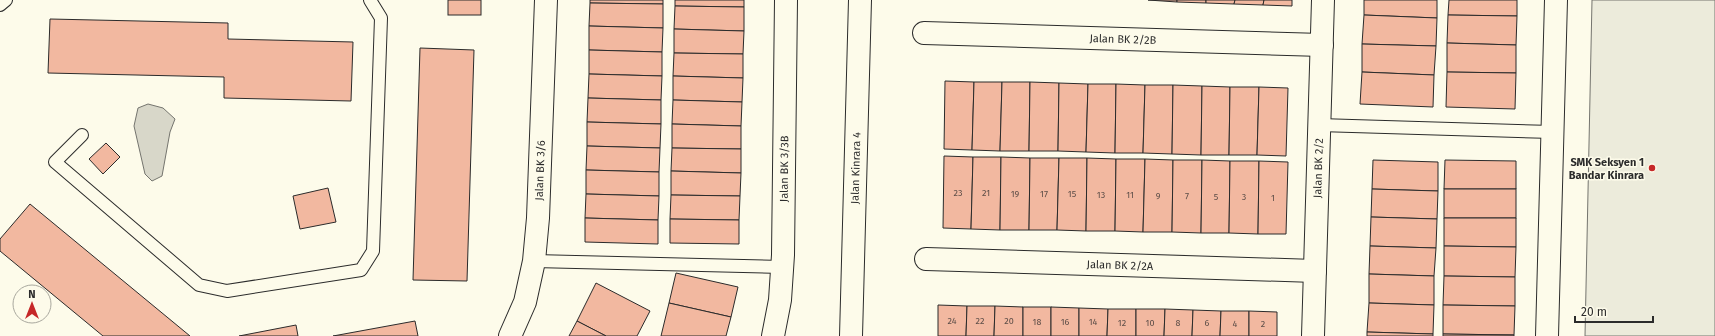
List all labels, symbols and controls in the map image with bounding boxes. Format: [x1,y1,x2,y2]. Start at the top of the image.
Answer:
street label: Jalan BK 2/2B [1089,31,1157,47]
street label: Jalan Kinrara 4 [848,132,863,204]
street label: Jalan BK 3/3B [777,135,791,202]
street label: Jalan BK 2/2 [1311,138,1325,198]
street label: Jalan BK 3/6 [532,140,547,201]
place label: SMK Seksyen 1 Bandar Kinrara [1569,156,1644,182]
marker: SMK Seksyen 1 Bandar Kinrara [1647,163,1657,173]
house number: 23 [954,188,962,198]
house number: 21 [982,188,990,198]
house number: 19 [1011,189,1020,199]
house number: 17 [1040,189,1048,199]
house number: 15 [1068,189,1077,199]
house number: 13 [1097,190,1105,200]
house number: 11 [1126,190,1134,200]
house number: 9 [1156,191,1161,201]
house number: 7 [1185,191,1189,201]
house number: 5 [1214,192,1219,202]
house number: 3 [1242,192,1246,202]
house number: 1 [1271,193,1275,203]
street label: Jalan BK 2/2A [1087,257,1154,273]
north arrow [12,284,52,324]
text: N [28,288,36,301]
scale bar [1575,298,1653,324]
text: 20 m [1581,305,1607,319]
house number: 24 [947,316,957,326]
house number: 22 [976,316,984,326]
house number: 20 [1004,316,1014,326]
house number: 18 [1033,317,1041,327]
house number: 16 [1061,317,1070,327]
house number: 14 [1089,317,1098,327]
house number: 12 [1118,318,1126,328]
house number: 10 [1146,318,1154,328]
house number: 8 [1176,318,1181,328]
house number: 6 [1205,318,1210,328]
house number: 4 [1233,319,1238,329]
house number: 2 [1261,319,1265,329]

